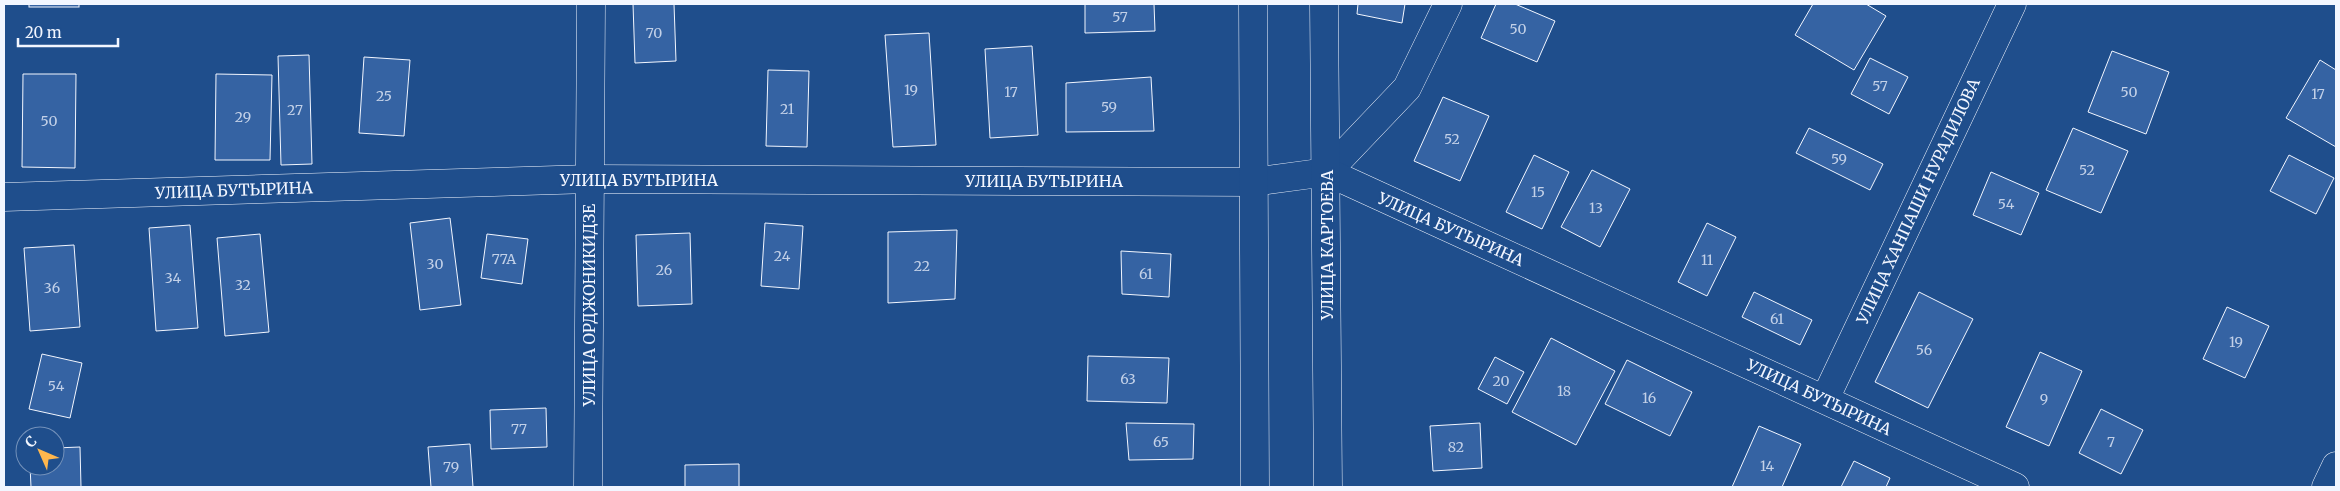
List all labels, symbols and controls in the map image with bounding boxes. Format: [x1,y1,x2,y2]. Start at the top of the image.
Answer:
house number: 57 [1112,8,1128,26]
scale bar [18,15,118,47]
house number: 50 [1510,20,1526,38]
text: 20 m [25,23,62,42]
house number: 70 [646,24,662,42]
street label: УЛИЦА ХАНПАШИ НУРАДИЛОВА [1852,74,1984,328]
house number: 57 [1872,77,1888,95]
house number: 19 [904,81,918,99]
house number: 17 [1004,83,1018,101]
house number: 50 [2121,83,2137,101]
house number: 17 [2311,85,2325,103]
house number: 25 [376,87,392,105]
house number: 59 [1101,98,1117,116]
house number: 21 [780,100,794,118]
house number: 27 [287,101,303,119]
house number: 29 [235,108,251,126]
house number: 50 [41,112,57,130]
house number: 52 [1444,130,1460,148]
house number: 59 [1831,150,1847,168]
house number: 52 [2079,161,2095,179]
street label: УЛИЦА КАРТОЕВА [1317,169,1337,321]
street label: УЛИЦА БУТЫРИНА [559,170,719,190]
street label: УЛИЦА БУТЫРИНА [964,171,1124,191]
street label: УЛИЦА БУТЫРИНА [154,177,314,203]
house number: 15 [1531,183,1545,201]
street label: УЛИЦА БУТЫРИНА [1374,187,1528,271]
house number: 54 [1998,195,2015,213]
house number: 13 [1589,199,1603,217]
street label: УЛИЦА ОРДЖОНИКИДЗЕ [579,203,599,407]
house number: 24 [774,247,791,265]
house number: 77А [492,250,516,268]
house number: 11 [1701,251,1713,269]
house number: 30 [427,255,443,273]
house number: 22 [914,257,930,275]
house number: 26 [656,261,672,279]
house number: 61 [1139,265,1153,283]
house number: 34 [165,269,182,287]
house number: 32 [235,276,251,294]
house number: 36 [44,279,60,297]
house number: 61 [1770,310,1784,328]
house number: 19 [2229,333,2243,351]
house number: 56 [1916,341,1932,359]
street label: УЛИЦА БУТЫРИНА [1742,354,1895,440]
house number: 63 [1120,370,1136,388]
house number: 20 [1492,372,1510,390]
house number: 54 [48,377,65,395]
house number: 18 [1557,382,1571,400]
house number: 16 [1642,389,1656,407]
house number: 9 [2040,390,2048,408]
house number: 77 [511,420,527,438]
north arrow [15,426,65,476]
text: С [21,432,40,451]
house number: 65 [1153,433,1169,451]
house number: 7 [2107,433,2115,451]
house number: 82 [1448,438,1464,456]
house number: 14 [1760,457,1774,475]
house number: 79 [443,458,459,476]

